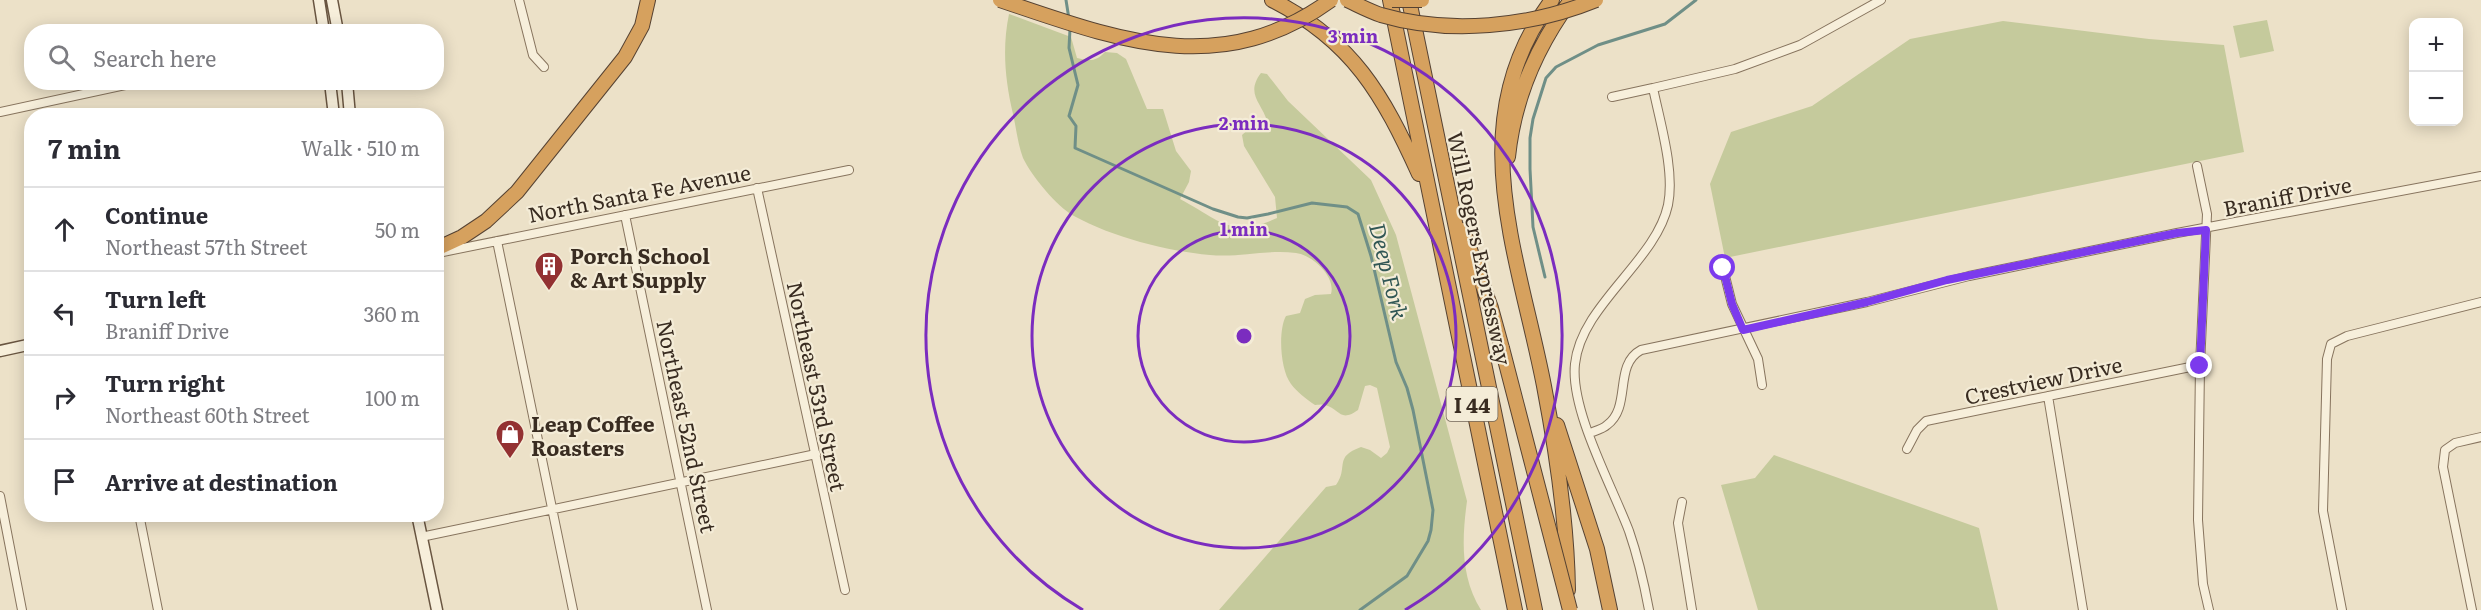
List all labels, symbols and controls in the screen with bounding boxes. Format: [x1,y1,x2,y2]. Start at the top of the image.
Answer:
map controls [2409,18,2463,126]
button: + [2409,18,2463,72]
text: 3 min [1328,22,1379,49]
search box [24,24,444,90]
icon: search [45,41,78,74]
text: Search here [93,41,216,74]
button: − [2409,72,2463,126]
text: 2 min [1219,109,1270,136]
text: 7 min [48,128,121,167]
street label: Will Rogers Expressway [1441,129,1521,368]
text: Walk · 510 m [301,132,420,162]
street label: North Santa Fe Avenue [525,155,753,229]
street label: Braniff Drive [2220,167,2354,223]
text: Continue [105,198,208,231]
icon: ahead [48,213,81,246]
text: 50 m [375,214,420,244]
text: 1 min [1220,215,1269,242]
water label: Deep Fork [1362,219,1418,323]
text: Northeast 57th Street [105,231,308,261]
place label: Porch School & Art Supply [570,239,710,294]
building icon: Porch School & Art Supply [533,250,565,292]
route start [1709,254,1735,280]
street label: Northeast 53rd Street [781,278,855,494]
text: Turn left [105,282,206,315]
icon: left [48,297,81,330]
text: 360 m [363,298,420,328]
text: Braniff Drive [105,315,229,345]
street label: Northeast 52nd Street [650,317,726,536]
centre of rings [1234,326,1254,346]
street label: Crestview Drive [1961,347,2125,411]
route end [2186,352,2212,378]
text: Turn right [105,366,225,399]
icon: right [48,381,81,414]
text: 100 m [365,382,420,412]
road number: I 44 [1446,387,1498,421]
text: Northeast 60th Street [105,399,310,429]
place label: Leap Coffee Roasters [531,407,655,462]
shop icon: Leap Coffee Roasters [494,418,526,460]
icon: arrive [48,465,81,498]
text: Arrive at destination [105,465,338,498]

